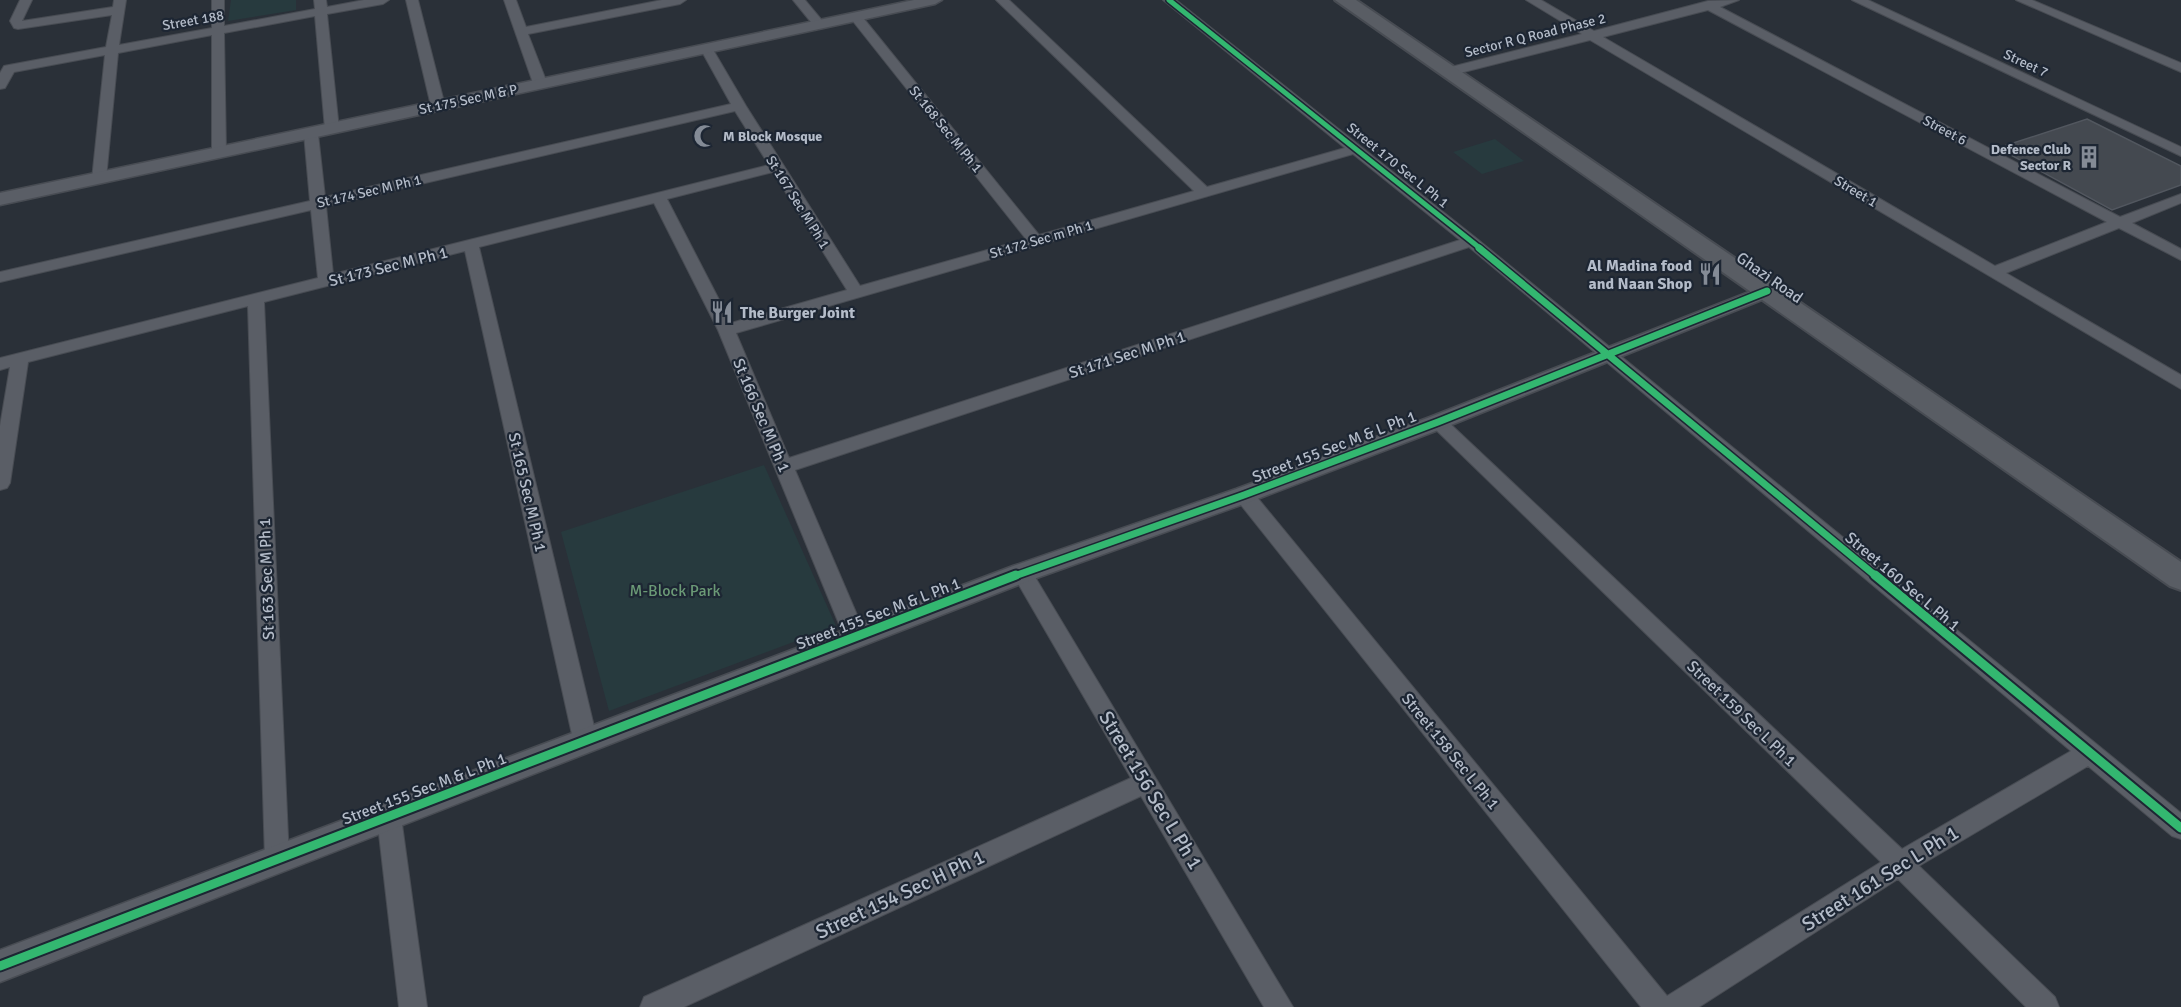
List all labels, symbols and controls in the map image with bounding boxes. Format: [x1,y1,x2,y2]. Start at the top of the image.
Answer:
street label: Street 188 [161,7,225,34]
street label: Sector R Q Road Phase 2 [1463,10,1607,61]
street label: Street 7 [2001,46,2051,81]
street label: St 175 Sec M & P [417,81,519,118]
street label: St 168 Sec M Ph 1 [905,83,986,176]
street label: Street 6 [1920,112,1970,149]
street label: Street 170 Sec L Ph 1 [1343,119,1452,212]
mosque icon: M Block Mosque [692,123,718,149]
place label: M Block Mosque [723,128,822,145]
place label: Defence Club Sector R [1991,141,2071,174]
building icon: Defence Club Sector R [2076,144,2102,170]
street label: St 167 Sec M Ph 1 [762,153,833,252]
street label: St 174 Sec M Ph 1 [315,171,423,212]
street label: Street 1 [1831,172,1880,211]
street label: St 172 Sec m Ph 1 [988,217,1095,262]
street label: St 173 Sec M Ph 1 [327,243,450,291]
street label: Ghazi Road [1732,248,1806,308]
place label: Al Madina food and Naan Shop [1587,256,1692,294]
restaurant icon: Al Madina food and Naan Shop [1697,261,1723,287]
restaurant icon: The Burger Joint [709,299,735,325]
place label: The Burger Joint [740,303,855,323]
street label: St 171 Sec M Ph 1 [1066,327,1188,383]
street label: St 166 Sec M Ph 1 [728,355,794,475]
street label: Street 155 Sec M & L Ph 1 [1249,406,1419,487]
street label: St 165 Sec M Ph 1 [504,431,550,554]
street label: St 163 Sec M Ph 1 [255,518,279,640]
street label: Street 160 Sec L Ph 1 [1841,528,1964,636]
street label: Street 155 Sec M & L Ph 1 [793,573,963,654]
park label: M-Block Park [630,581,720,601]
street label: Street 159 Sec L Ph 1 [1682,656,1800,771]
street label: Street 158 Sec L Ph 1 [1397,689,1503,814]
street label: Street 156 Sec L Ph 1 [1093,707,1208,874]
street label: Street 155 Sec M & L Ph 1 [339,748,509,829]
street label: Street 161 Sec L Ph 1 [1797,820,1963,937]
street label: Street 154 Sec H Ph 1 [812,844,989,945]

